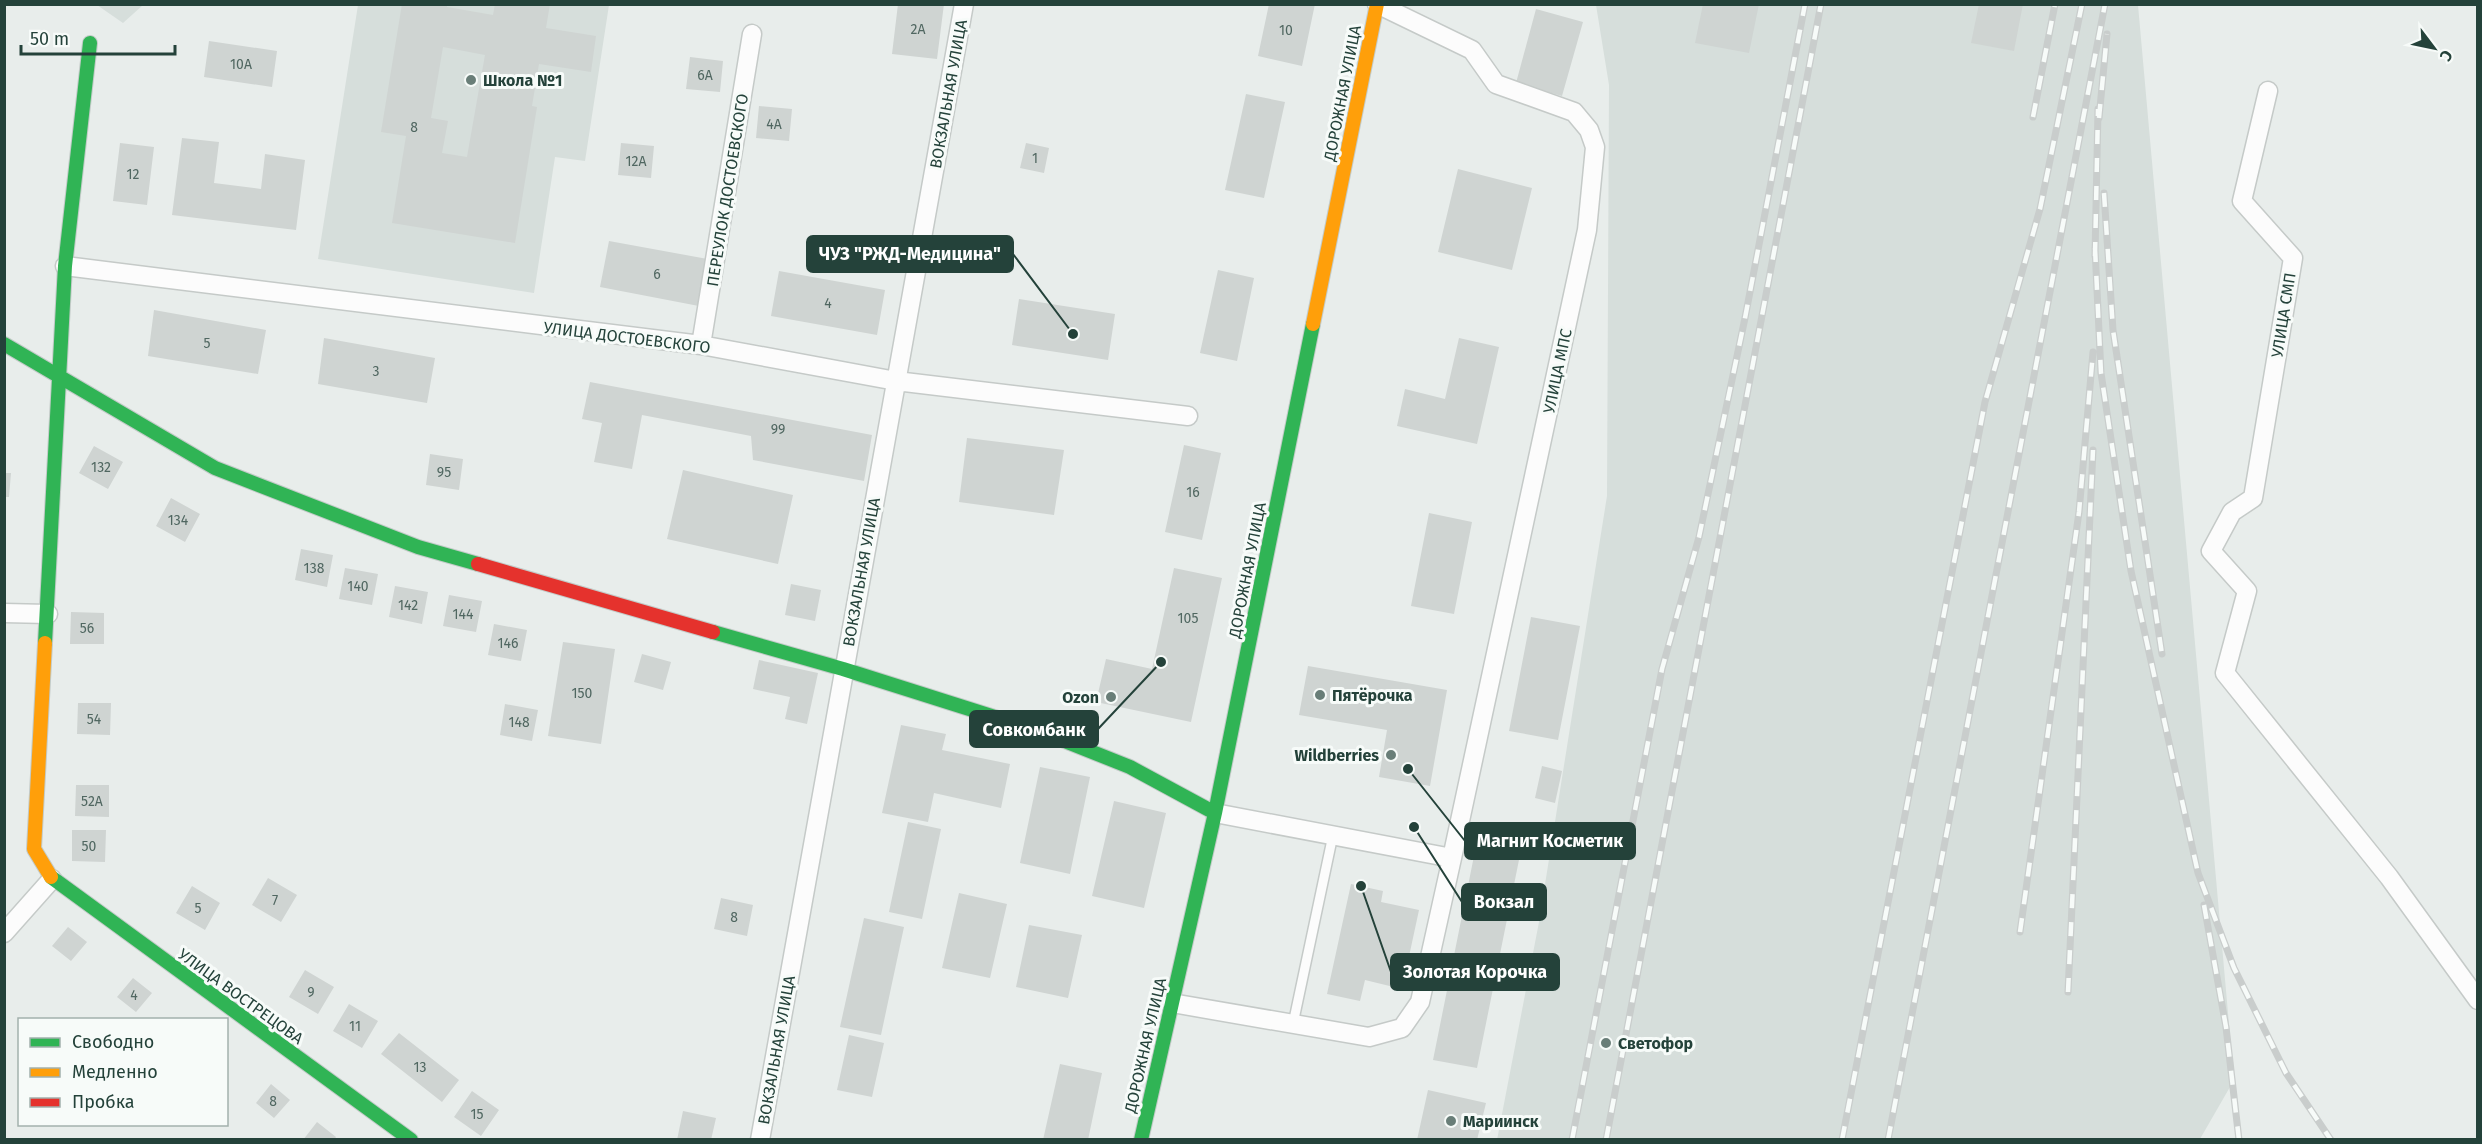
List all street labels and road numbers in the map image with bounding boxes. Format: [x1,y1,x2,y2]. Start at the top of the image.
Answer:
street label: ВОКЗАЛЬНАЯ УЛИЦА [926,17,971,170]
street label: ДОРОЖНАЯ УЛИЦА [1320,23,1365,163]
street label: ПЕРЕУЛОК ДОСТОЕВСКОГО [703,92,752,288]
street label: УЛИЦА СМП [2267,271,2300,359]
street label: УЛИЦА ДОСТОЕВСКОГО [542,318,711,357]
street label: УЛИЦА МПС [1539,327,1576,415]
street label: ВОКЗАЛЬНАЯ УЛИЦА [839,495,884,648]
street label: ДОРОЖНАЯ УЛИЦА [1225,500,1270,640]
street label: УЛИЦА ВОСТРЕЦОВА [175,945,308,1049]
street label: ВОКЗАЛЬНАЯ УЛИЦА [754,973,799,1126]
street label: ДОРОЖНАЯ УЛИЦА [1121,975,1170,1115]

